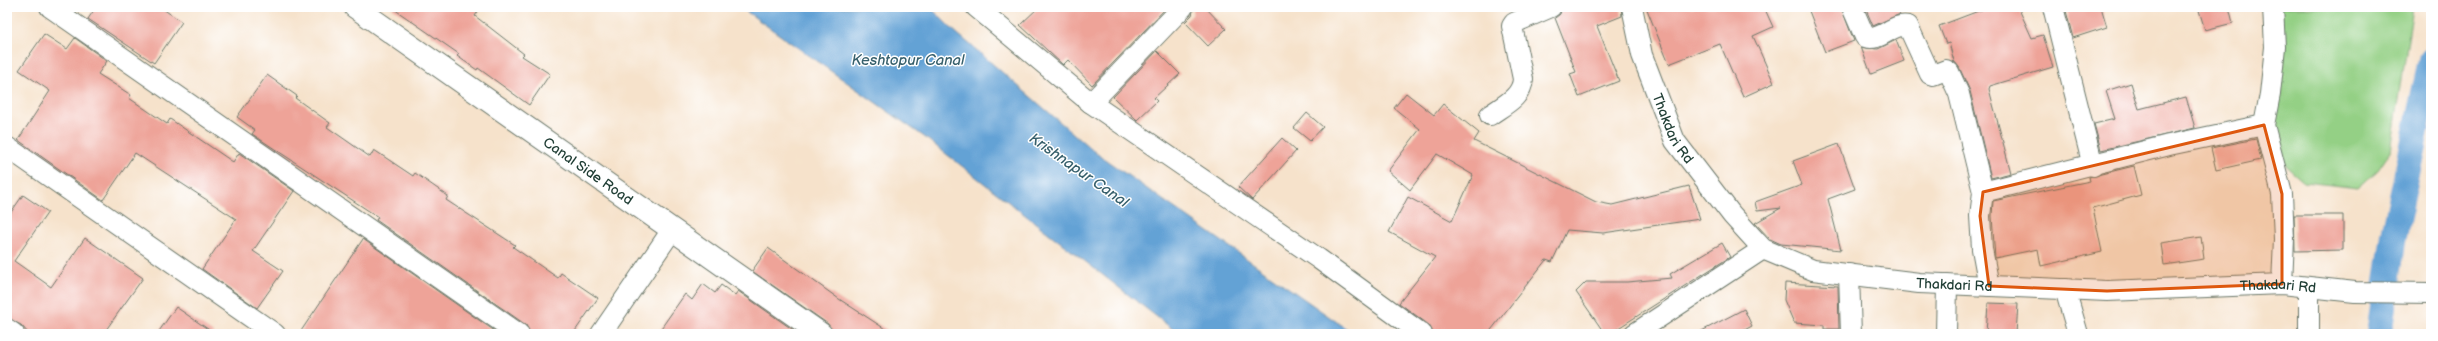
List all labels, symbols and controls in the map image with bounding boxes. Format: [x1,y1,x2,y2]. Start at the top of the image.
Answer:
water label: Keshtopur Canal [852,51,965,70]
street label: Thakdari Rd [1649,91,1697,167]
water label: Krishnapur Canal [1025,129,1132,212]
street label: Canal Side Road [540,134,636,209]
street label: Thakdari Rd [1916,275,1993,295]
street label: Thakdari Rd [2240,276,2317,297]

